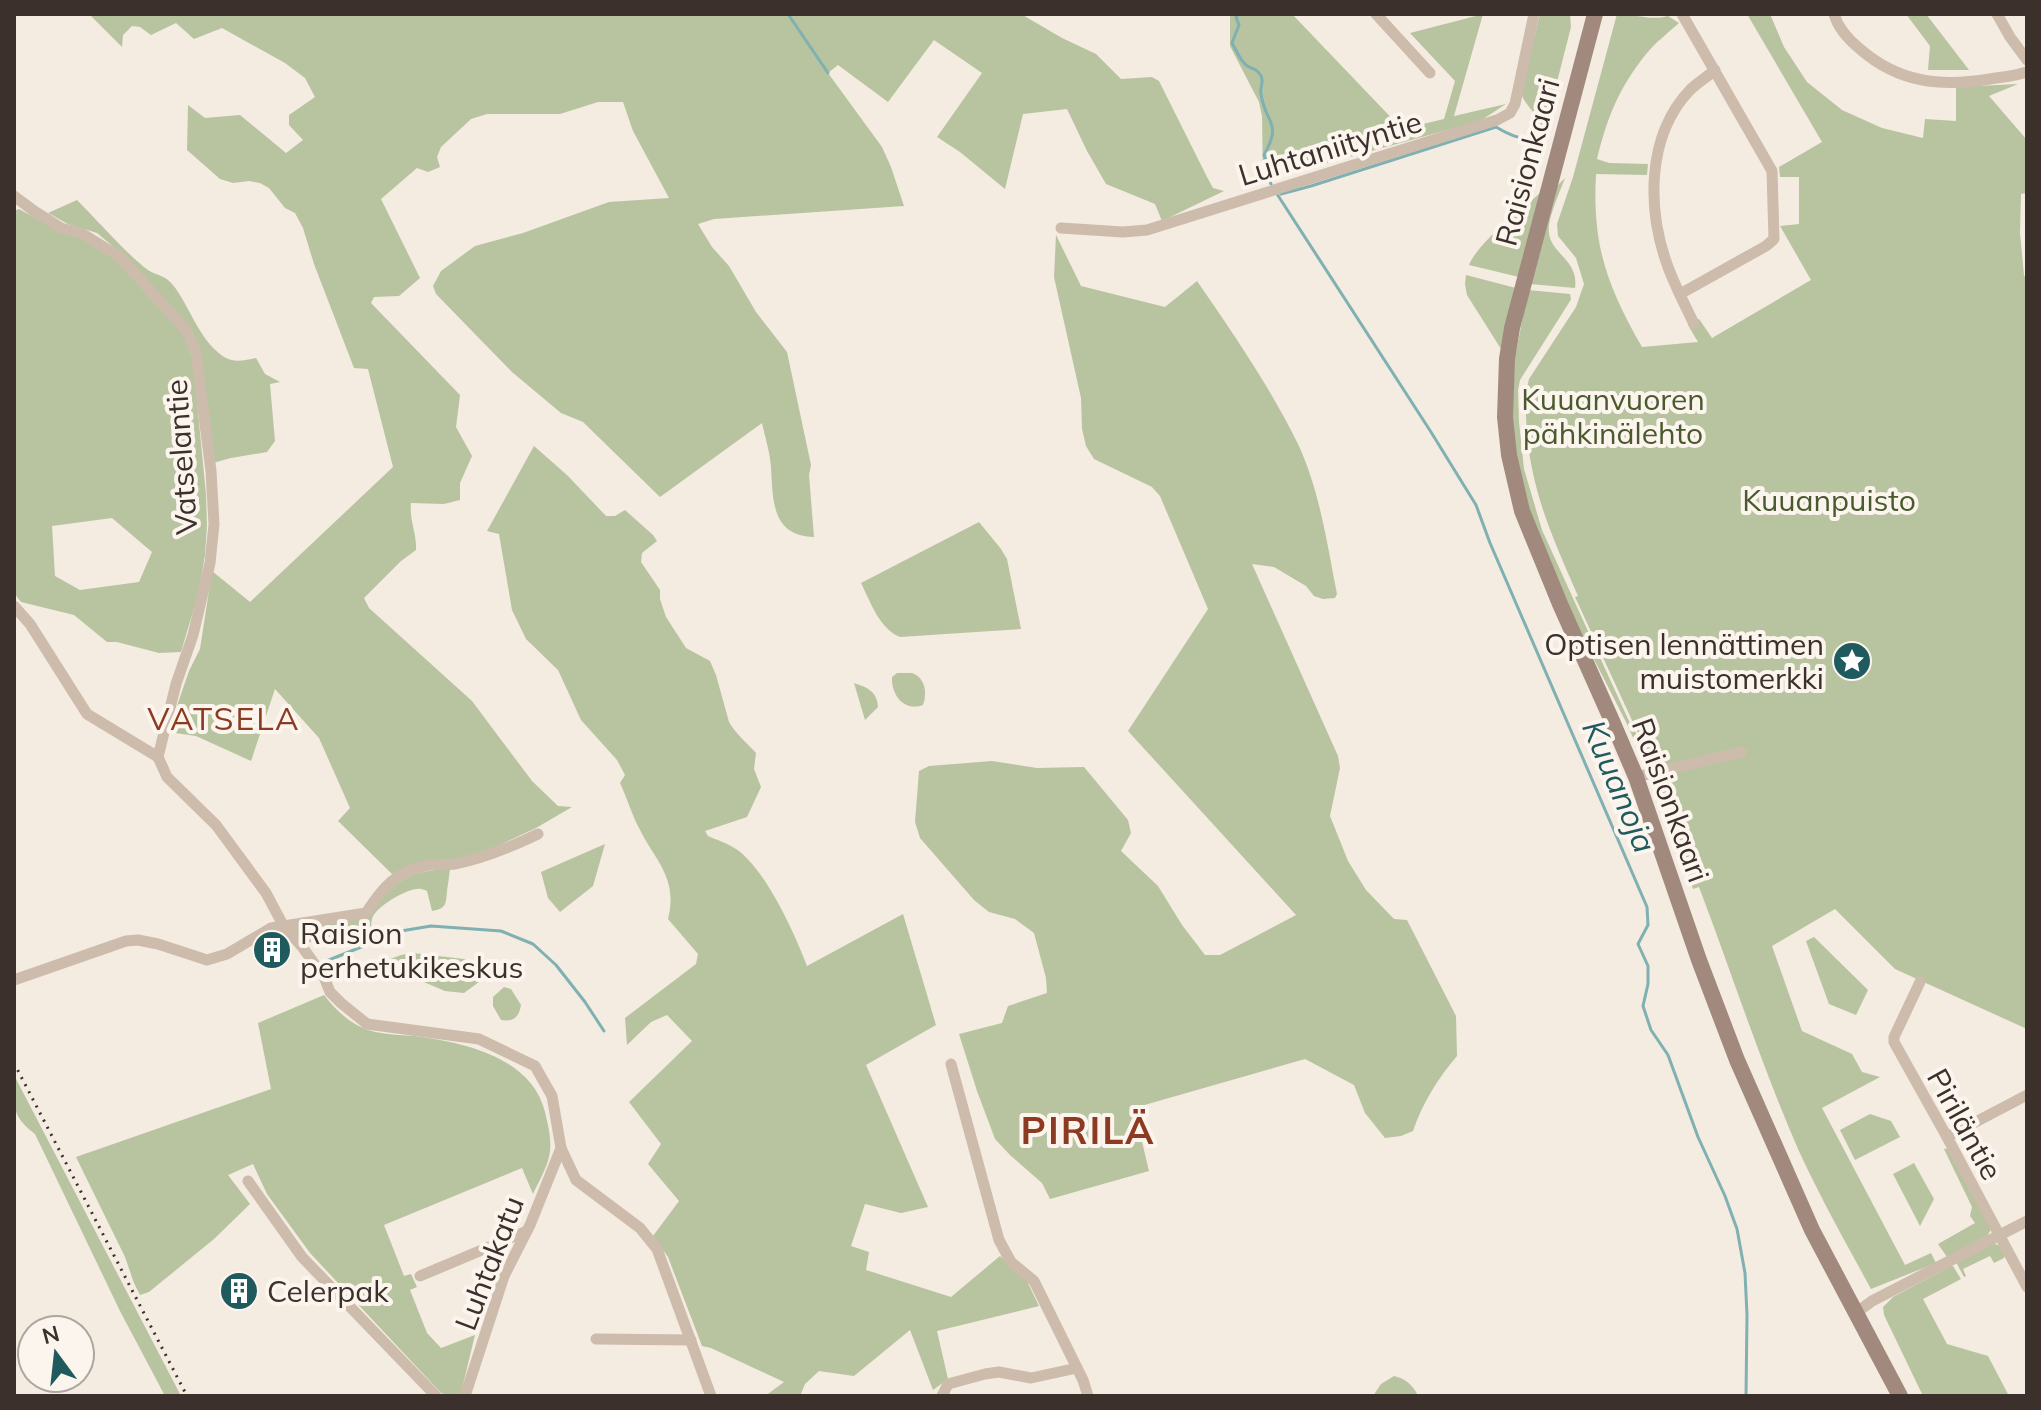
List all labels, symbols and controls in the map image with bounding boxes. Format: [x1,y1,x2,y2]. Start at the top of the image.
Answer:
street label: Raisionkaari [1486,74,1568,250]
street label: Luhtaniityntie [1234,102,1426,194]
street label: Vatselantie [157,378,205,536]
park label: Kuuanvuoren pähkinälehto [1521,380,1705,452]
park label: Kuuanpuisto [1742,481,1916,519]
place label: Optisen lennättimen muistomerkki [1544,625,1824,697]
place icon: Optisen lennättimen muistomerkki [1831,640,1873,682]
district label: VATSELA [147,698,301,738]
street label: Raisionkaari [1624,713,1718,887]
water label: Kuuanoja [1574,714,1666,858]
place label: Raision perhetukikeskus [300,914,523,986]
building icon: Raision perhetukikeskus [251,929,293,971]
street label: Piriläntie [1919,1062,2011,1186]
district label: PIRILÄ [1021,1106,1155,1154]
street label: Luhtakatu [446,1191,532,1335]
building icon: Celerpak [218,1270,260,1312]
place label: Celerpak [267,1272,389,1310]
north arrow [16,1314,96,1394]
text: N [39,1319,62,1350]

